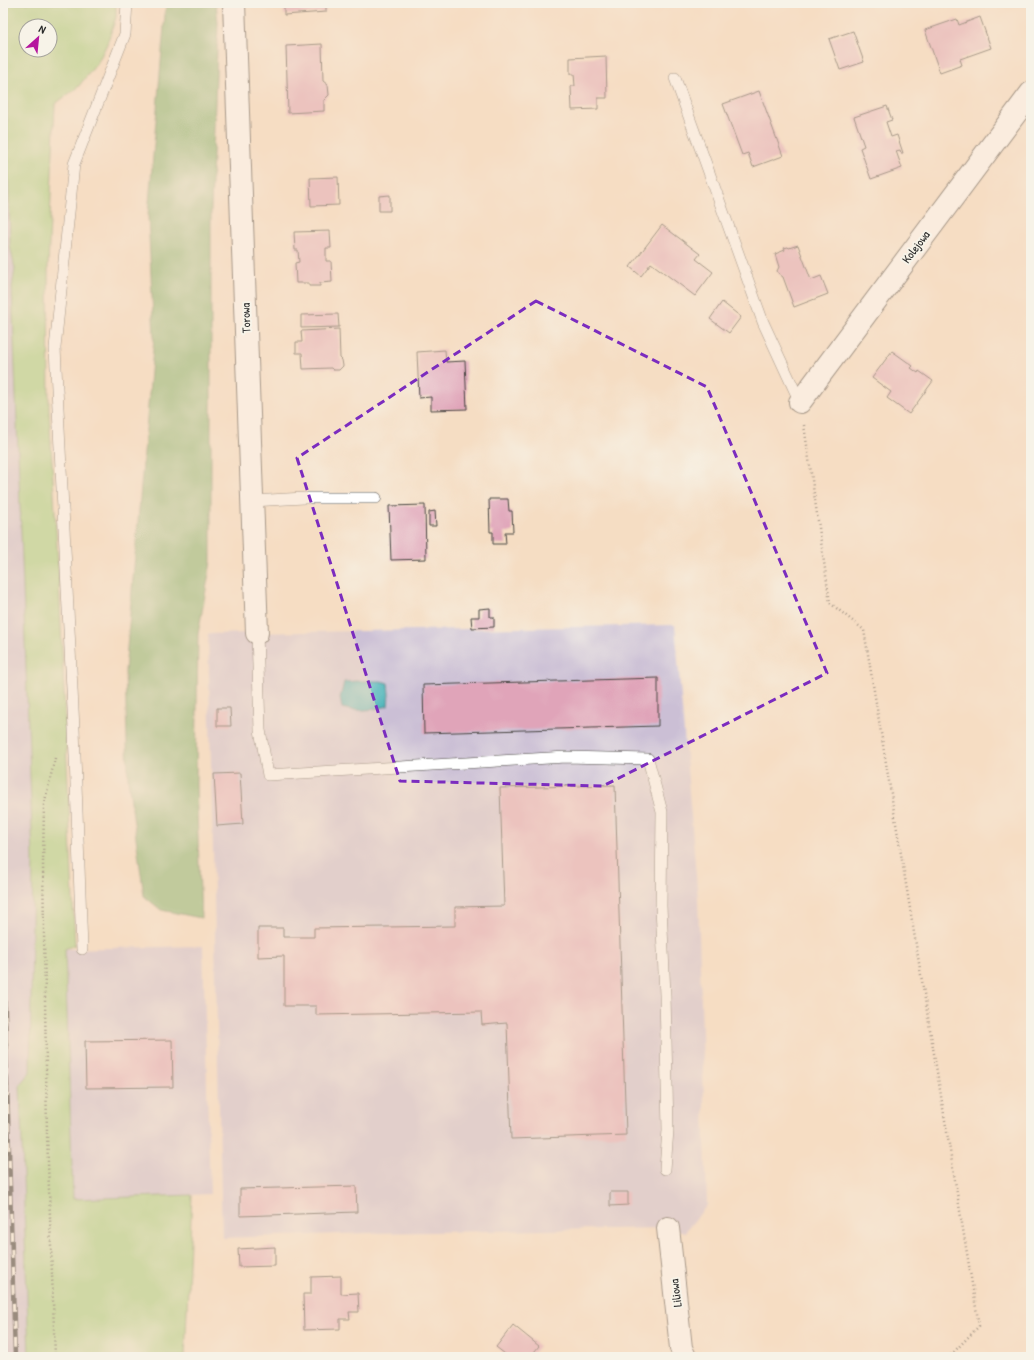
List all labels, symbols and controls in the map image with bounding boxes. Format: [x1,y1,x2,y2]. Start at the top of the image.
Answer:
north arrow [18,18,58,58]
text: N [37,22,48,37]
street label: Kolejowa [898,227,934,267]
street label: Torowa [236,302,255,333]
street label: Liliowa [665,1278,686,1308]

